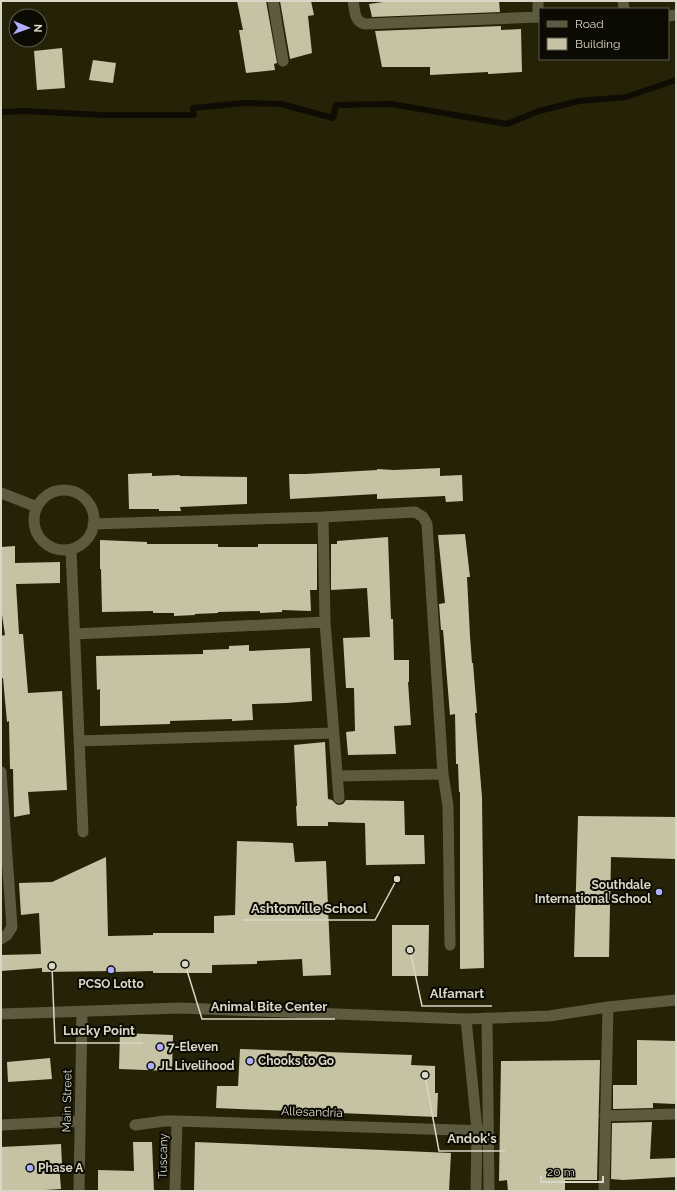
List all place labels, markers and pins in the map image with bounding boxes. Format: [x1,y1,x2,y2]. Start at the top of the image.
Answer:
place label: Southdale International School [535,878,651,906]
marker: Southdale International School [654,887,664,897]
callout: Ashtonville School [243,895,375,920]
marker: PCSO Lotto [106,965,116,975]
place label: PCSO Lotto [78,977,144,991]
callout: Alfamart [422,981,492,1006]
callout: Animal Bite Center [202,994,335,1019]
callout: Lucky Point [55,1018,143,1043]
place label: 7-Eleven [168,1040,218,1054]
marker: 7-Eleven [155,1042,165,1052]
place label: Chooks to Go [258,1054,334,1068]
marker: Chooks to Go [245,1056,255,1066]
place label: JL Livelihood [159,1059,235,1073]
marker: JL Livelihood [146,1061,156,1071]
callout: Andok's [439,1126,505,1151]
place label: Phase A [38,1161,84,1175]
marker: Phase A [25,1163,35,1173]

